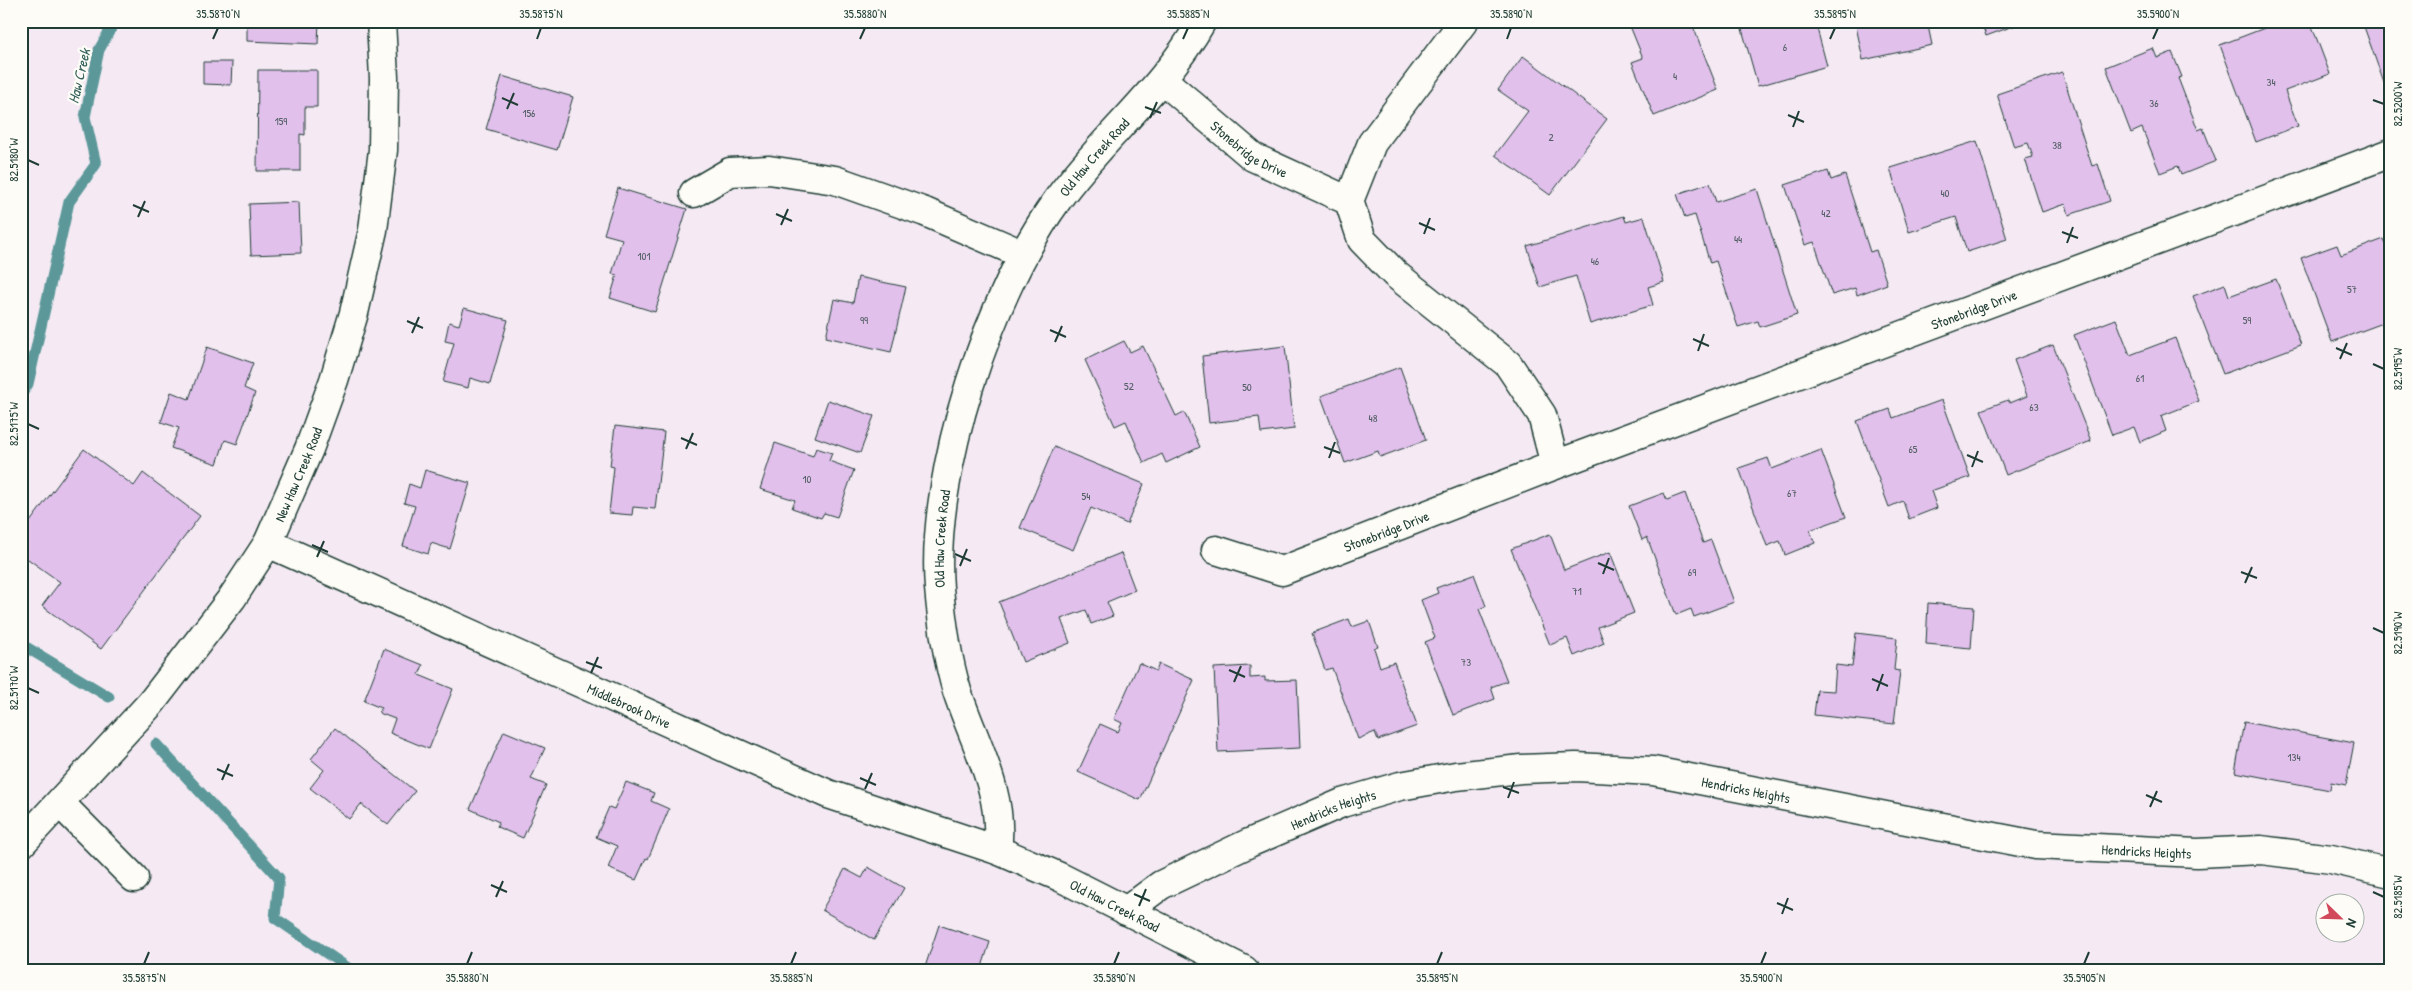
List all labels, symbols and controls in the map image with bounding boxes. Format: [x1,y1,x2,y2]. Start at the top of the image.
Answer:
text: 35.5870°N [196,5,240,22]
text: 35.5875°N [519,5,563,22]
text: 35.5880°N [843,5,887,22]
text: 35.5885°N [1167,5,1209,22]
text: 35.5890°N [1490,5,1532,22]
text: 35.5895°N [1814,5,1856,22]
text: 35.5900°N [2137,5,2179,22]
house number: 6 [1783,40,1788,54]
water label: Haw Creek [63,45,96,105]
house number: 4 [1673,69,1677,83]
house number: 34 [2266,75,2276,89]
text: 82.5200°W [2389,81,2406,127]
house number: 36 [2149,96,2159,110]
house number: 156 [522,106,536,120]
street label: Old Haw Creek Road [1054,113,1133,200]
house number: 159 [275,114,287,128]
street label: Stonebridge Drive [1207,116,1291,181]
house number: 2 [1548,130,1554,144]
text: 82.5180°W [5,138,22,182]
house number: 38 [2052,138,2062,152]
house number: 40 [1940,186,1950,200]
house number: 42 [1821,206,1831,220]
house number: 44 [1734,232,1742,246]
house number: 101 [638,249,650,263]
house number: 46 [1591,254,1600,268]
house number: 57 [2347,282,2357,296]
street label: Stonebridge Drive [1928,284,2020,333]
house number: 99 [860,313,868,327]
house number: 59 [2243,313,2251,327]
text: 82.5195°W [2389,347,2406,390]
house number: 61 [2136,371,2144,385]
house number: 52 [1124,379,1134,393]
house number: 50 [1242,380,1252,394]
house number: 63 [2029,400,2039,414]
text: 82.5175°W [5,401,22,446]
house number: 48 [1369,411,1378,425]
street label: New Haw Creek Road [269,424,326,524]
house number: 65 [1908,442,1918,456]
house number: 10 [803,472,812,486]
house number: 67 [1787,486,1797,500]
street label: Old Haw Creek Road [929,488,954,588]
house number: 54 [1082,489,1090,503]
street label: Stonebridge Drive [1341,505,1432,556]
house number: 69 [1688,565,1696,579]
house number: 71 [1572,584,1582,598]
text: 82.5190°W [2389,611,2406,654]
house number: 73 [1461,655,1471,669]
text: 82.5170°W [5,665,22,710]
street label: Middlebrook Drive [585,678,675,732]
house number: 134 [2287,750,2301,764]
street label: Hendricks Heights [1700,771,1792,807]
street label: Hendricks Heights [1287,784,1378,834]
street label: Hendricks Heights [2101,839,2192,862]
street label: Old Haw Creek Road [1067,874,1164,936]
text: 82.5185°W [2389,875,2406,919]
north arrow [2314,894,2364,944]
text: N [2342,916,2363,931]
text: 35.5875°N [122,969,166,986]
text: 35.5880°N [445,969,489,986]
text: 35.5885°N [770,969,812,986]
text: 35.5890°N [1093,969,1135,986]
text: 35.5895°N [1416,969,1458,986]
text: 35.5900°N [1740,969,1782,986]
text: 35.5905°N [2063,969,2105,986]

